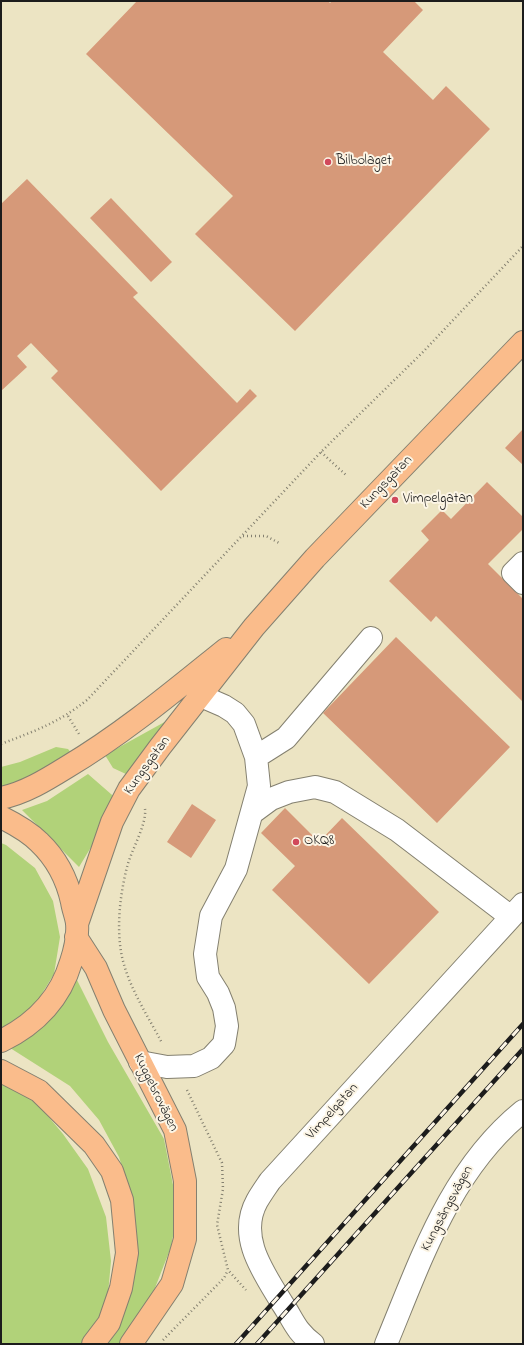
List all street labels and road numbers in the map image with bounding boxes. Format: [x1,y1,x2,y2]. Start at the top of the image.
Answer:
street label: Kungsgatan [357,453,417,513]
street label: Kungsgatan [121,734,175,798]
street label: Kuggebrovägen [129,1051,181,1135]
street label: Vimpelgatan [303,1080,363,1144]
street label: Kungsängsvägen [418,1163,478,1255]

